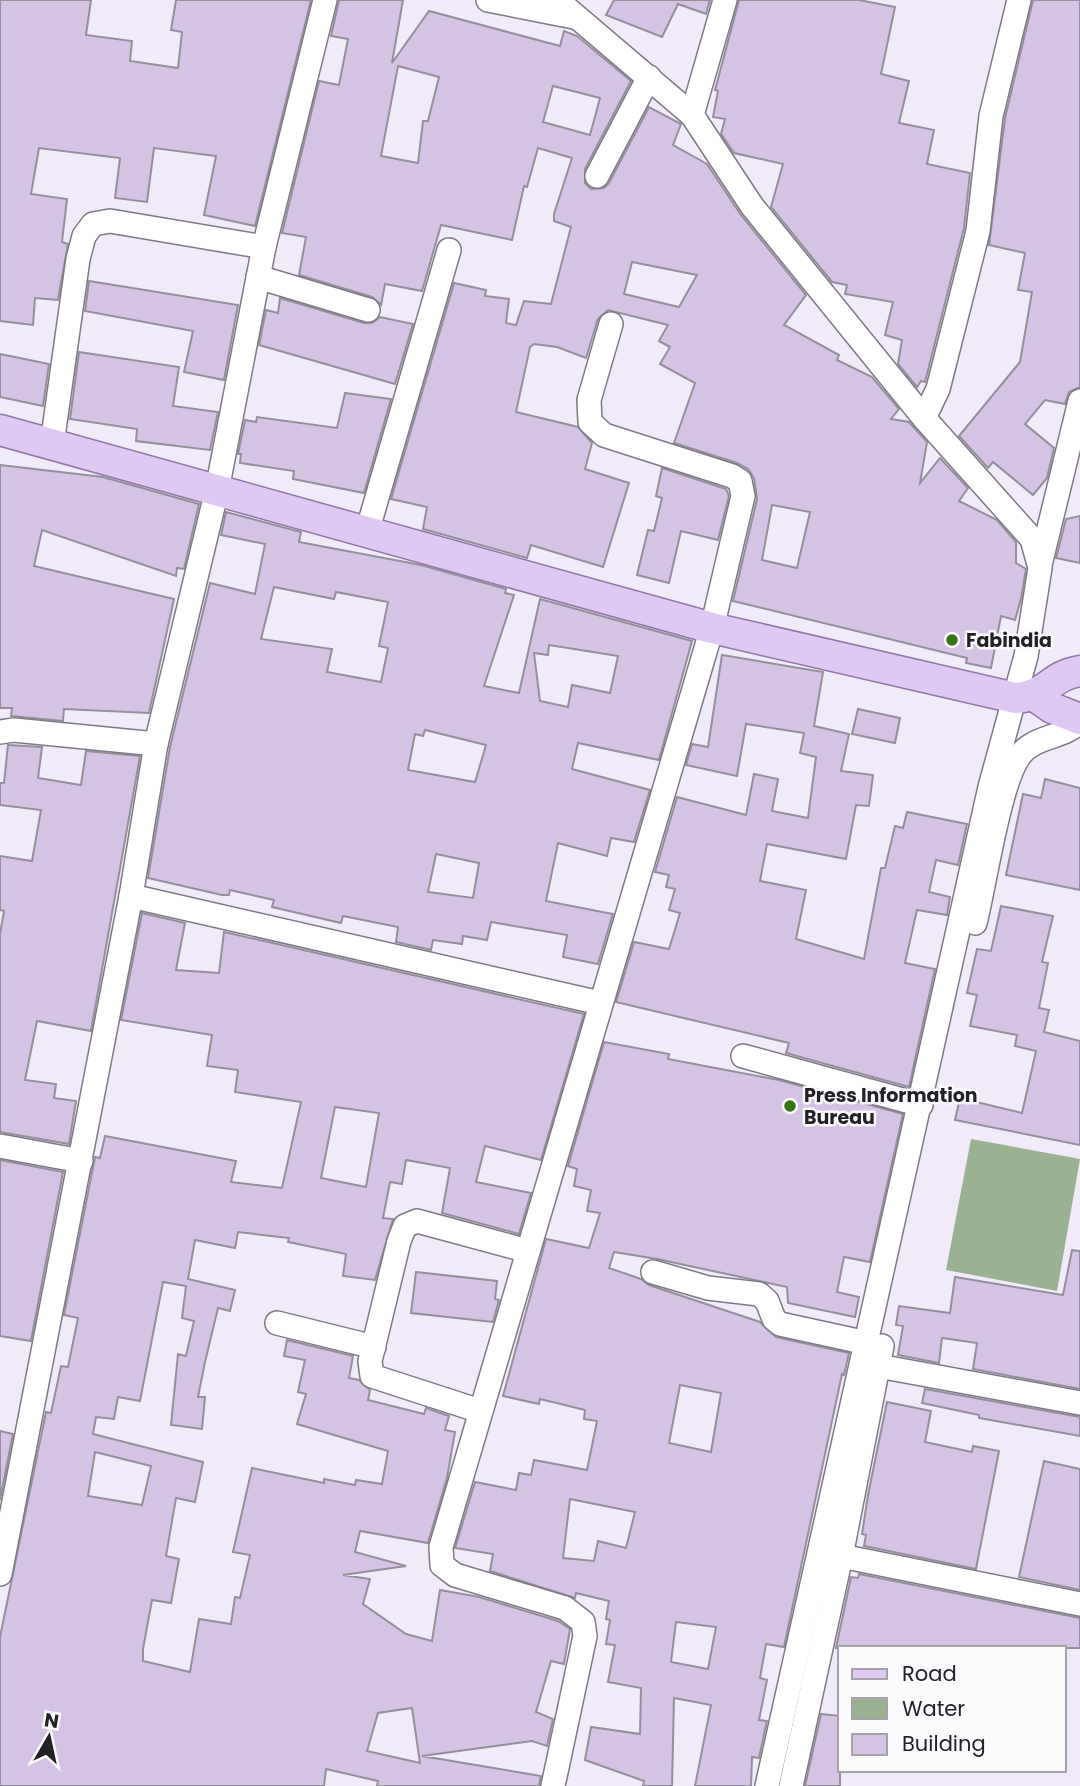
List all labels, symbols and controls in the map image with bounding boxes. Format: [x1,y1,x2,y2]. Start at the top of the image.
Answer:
place label: Fabindia [966,627,1052,654]
marker: Fabindia [944,632,960,648]
place label: Press Information Bureau [804,1082,978,1131]
marker: Press Information Bureau [782,1098,798,1114]
legend [838,1646,1066,1772]
text: Road [902,1659,957,1688]
text: Water [902,1694,965,1723]
north arrow [14,1702,84,1772]
text: N [42,1706,61,1735]
text: Building [902,1729,986,1758]

